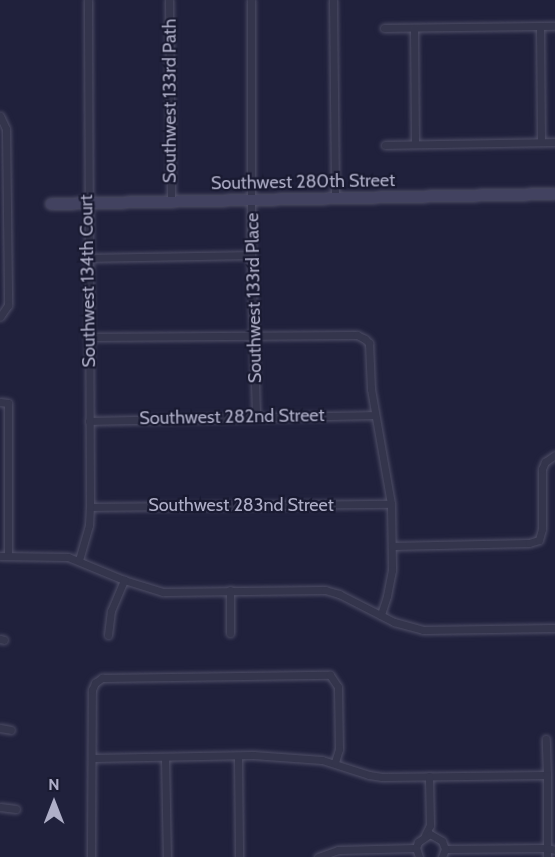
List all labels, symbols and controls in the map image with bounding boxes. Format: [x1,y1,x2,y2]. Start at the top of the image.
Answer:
street label: Southwest 133rd Path [159,19,181,183]
street label: Southwest 280th Street [211,170,395,194]
street label: Southwest 134th Court [76,194,100,368]
street label: Southwest 133rd Place [242,213,266,383]
street label: Southwest 282nd Street [139,405,325,429]
street label: Southwest 283nd Street [148,494,334,516]
north arrow [24,773,84,833]
text: N [48,775,60,794]

